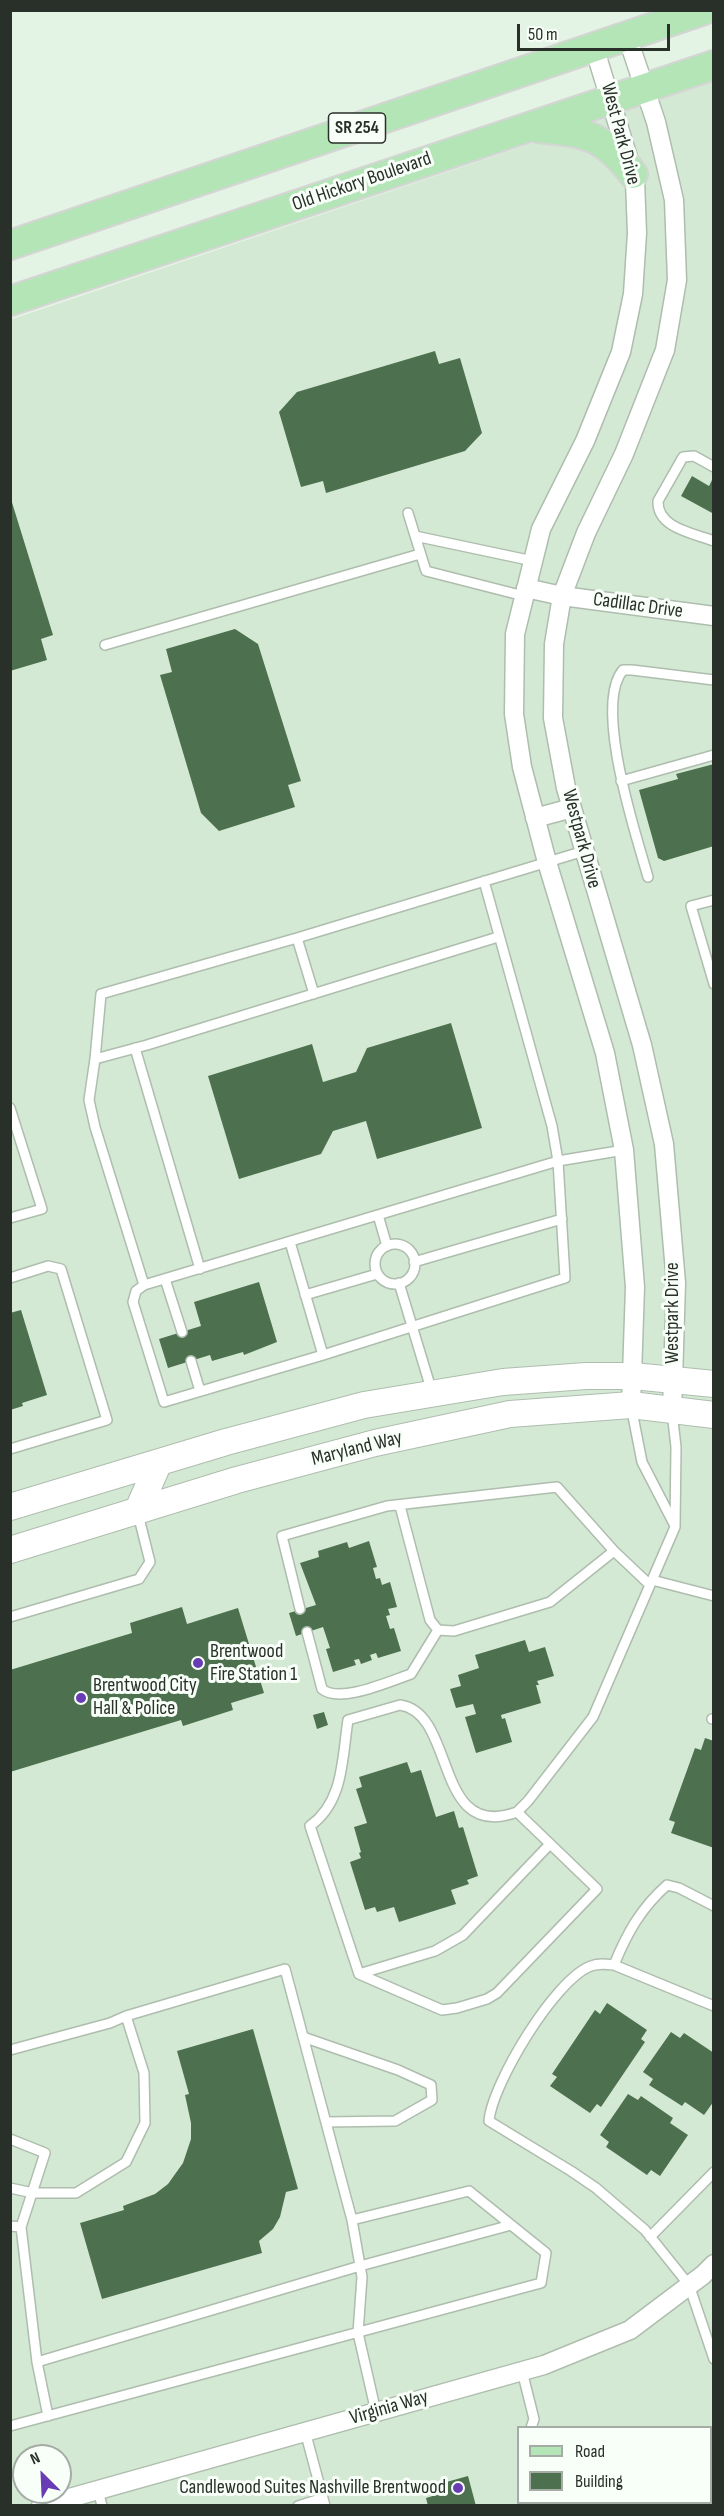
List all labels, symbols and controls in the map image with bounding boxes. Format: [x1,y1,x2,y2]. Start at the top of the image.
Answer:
scale bar [520,12,673,50]
text: 50 m [528,24,558,45]
street label: West Park Drive [595,80,645,188]
road number: SR 254 [328,113,386,143]
street label: Old Hickory Boulevard [289,147,435,217]
street label: Cadillac Drive [592,588,684,624]
street label: Westpark Drive [556,787,606,891]
street label: Westpark Drive [661,1262,685,1364]
street label: Maryland Way [309,1426,405,1472]
place label: Brentwood Fire Station 1 [210,1640,297,1687]
marker: Brentwood Fire Station 1 [191,1656,205,1670]
place label: Brentwood City Hall & Police [93,1674,197,1721]
marker: Brentwood City Hall & Police [74,1691,88,1705]
street label: Virginia Way [347,2385,431,2431]
legend [517,2426,712,2504]
text: Road [575,2441,605,2462]
north arrow [12,2444,72,2504]
text: N [28,2449,43,2469]
text: Building [575,2471,623,2492]
place label: Candlewood Suites Nashville Brentwood [179,2476,446,2500]
marker: Candlewood Suites Nashville Brentwood [451,2481,465,2495]

